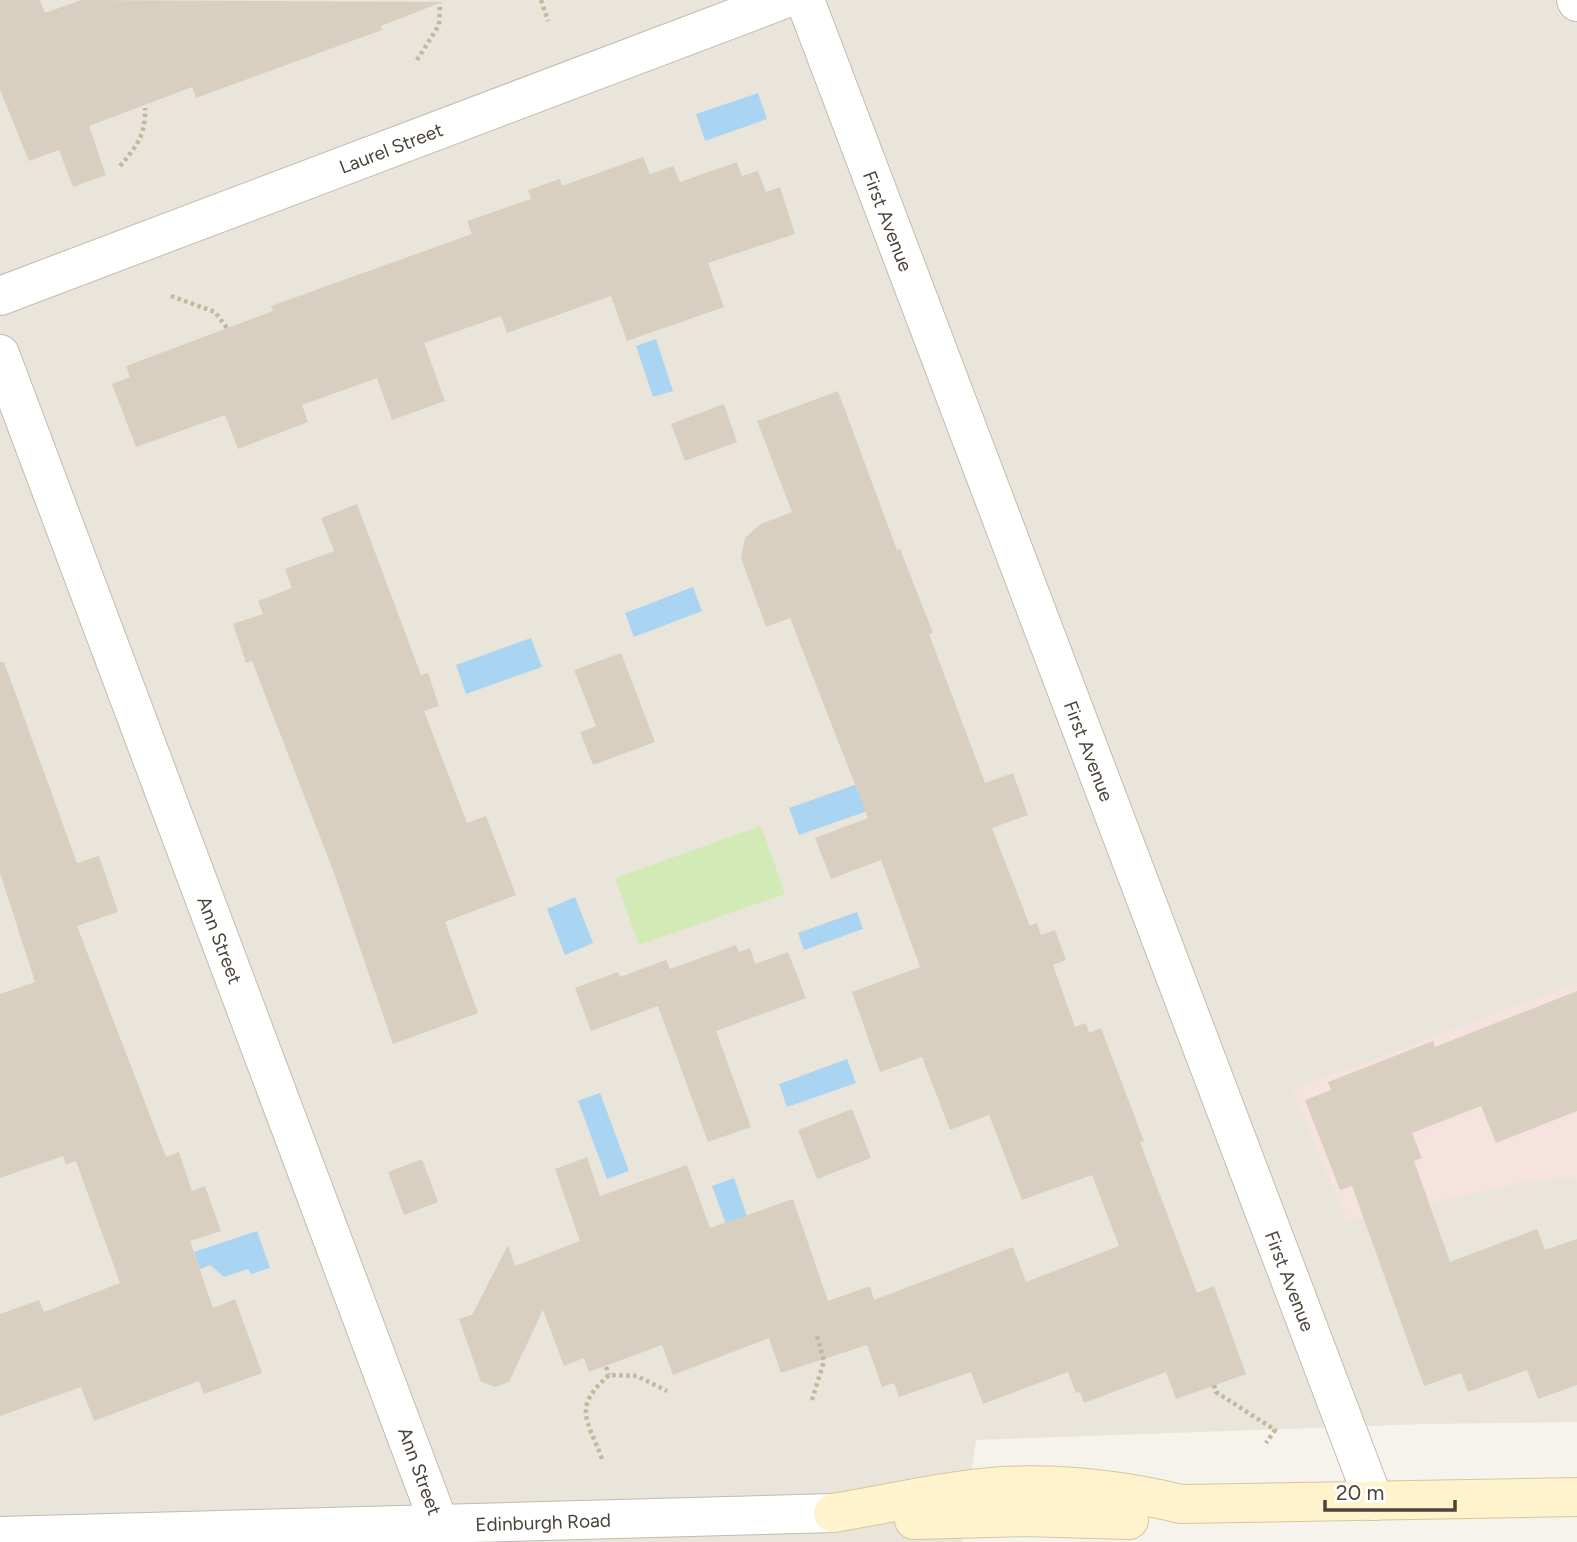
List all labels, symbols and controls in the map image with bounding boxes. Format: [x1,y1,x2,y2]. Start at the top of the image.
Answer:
street label: Laurel Street [336,118,446,179]
street label: First Avenue [858,168,917,275]
street label: First Avenue [1059,698,1118,805]
street label: Ann Street [192,893,247,987]
street label: First Avenue [1260,1228,1319,1335]
street label: Ann Street [393,1424,446,1518]
scale bar [1325,1468,1454,1512]
text: 20 m [1336,1480,1384,1505]
street label: Edinburgh Road [475,1509,611,1536]

